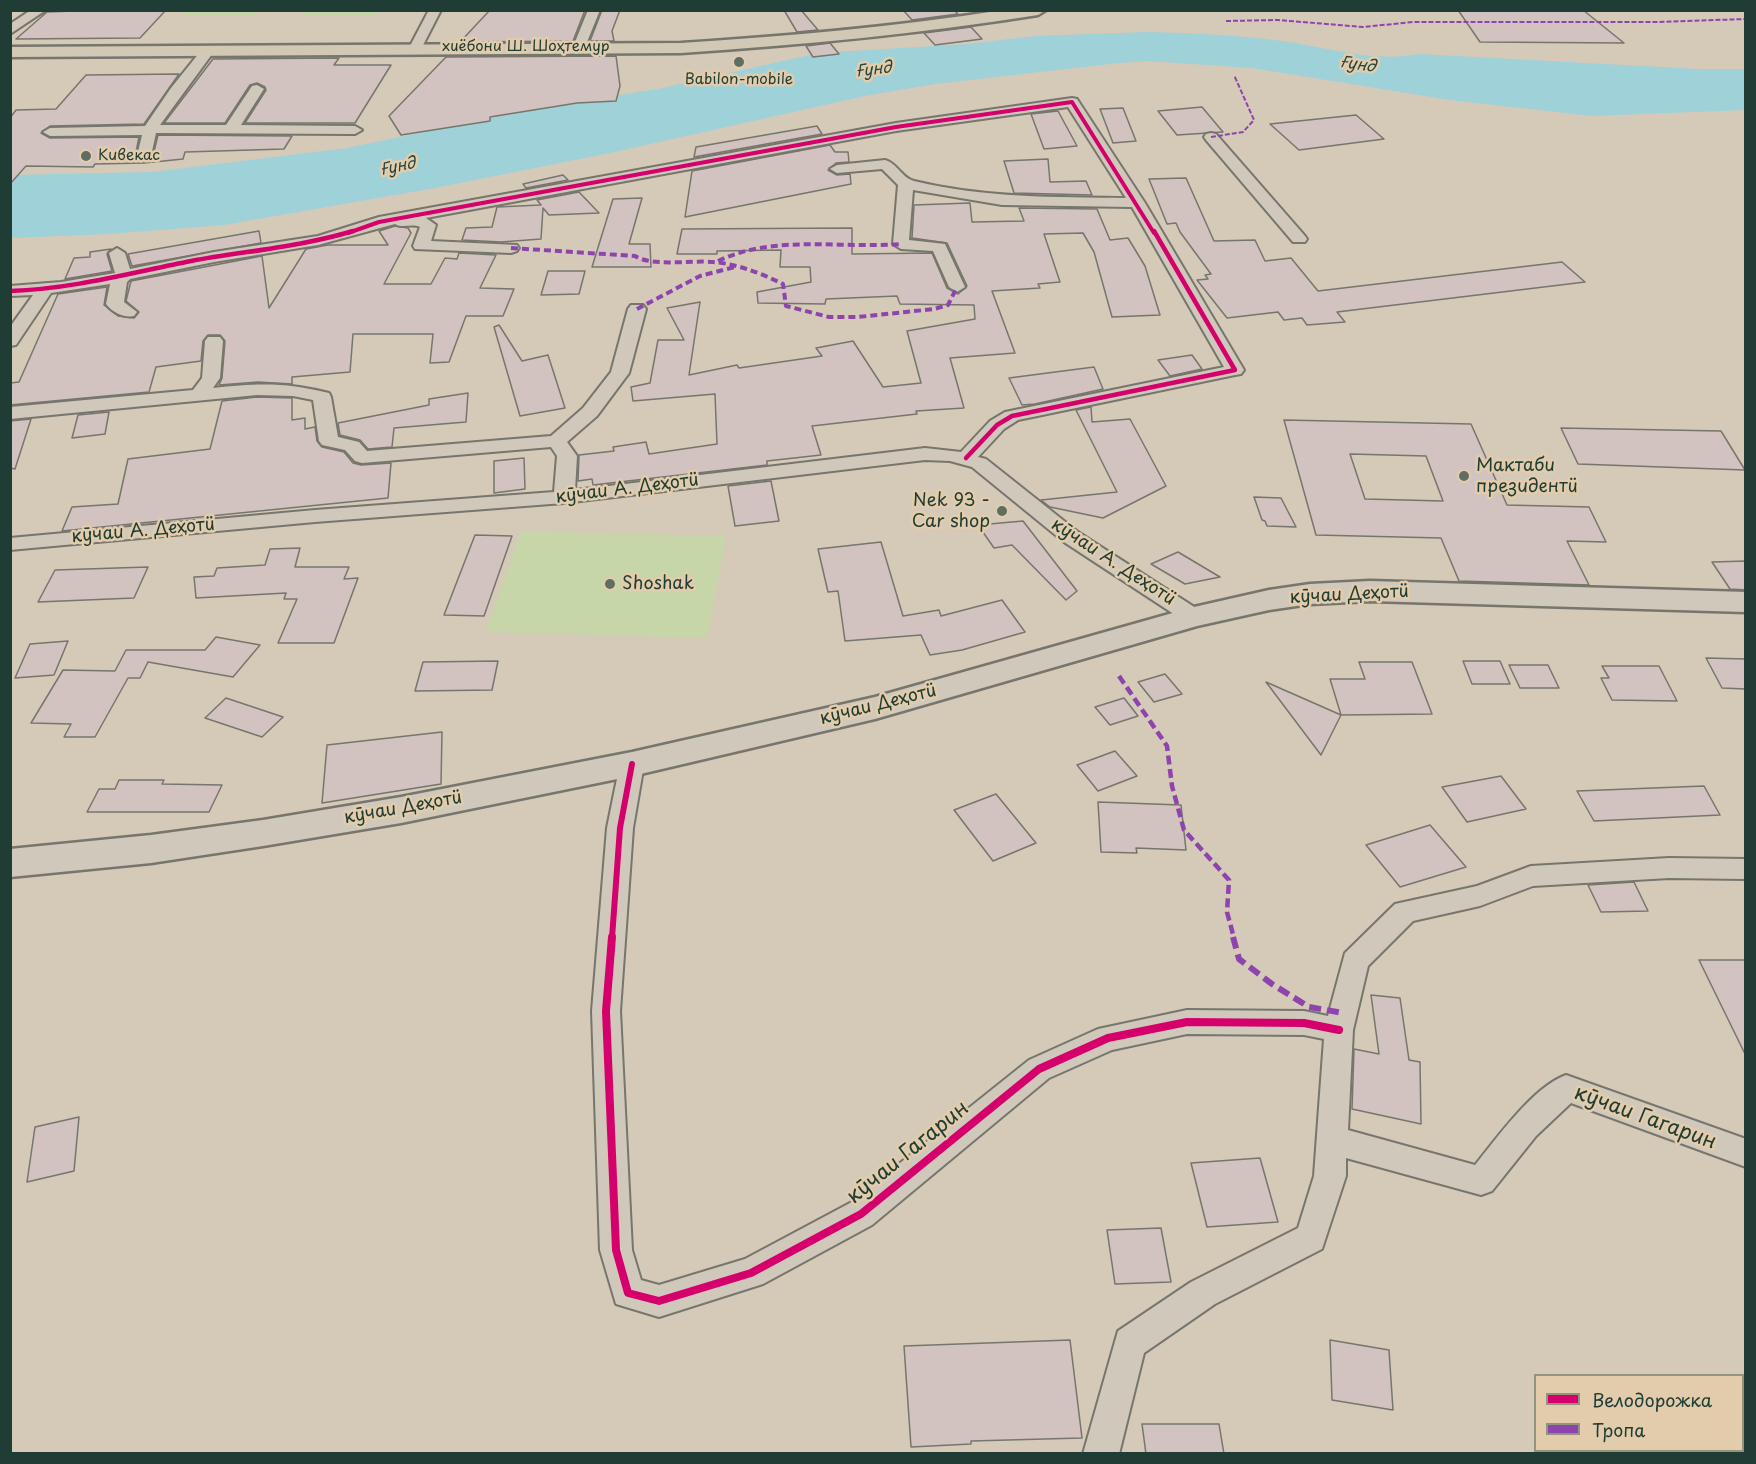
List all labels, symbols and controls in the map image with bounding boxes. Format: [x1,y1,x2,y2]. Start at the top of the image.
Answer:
street label: хиёбони Ш. Шоҳтемур [442,38,610,56]
water label: Ғунд [1339,53,1377,77]
marker: Babilon-mobile [732,55,746,69]
water label: Ғунд [855,58,893,82]
place label: Babilon-mobile [685,71,793,89]
place label: Кивекас [98,147,160,165]
marker: Кивекас [79,149,93,163]
water label: Ғунд [379,154,417,180]
place label: Мактаби президентӣ [1476,455,1578,498]
marker: Мактаби президентӣ [1457,469,1471,483]
street label: кӯчаи А. Деҳотӣ [554,470,700,508]
place label: Nek 93 - Car shop [912,490,990,532]
marker: Nek 93 - Car shop [995,504,1009,518]
street label: кӯчаи А. Деҳотӣ [70,514,216,548]
street label: кӯчаи А. Деҳотӣ [1047,514,1179,610]
place label: Shoshak [622,573,694,595]
marker: Shoshak [603,577,617,591]
street label: кӯчаи Деҳотӣ [1289,581,1409,609]
street label: кӯчаи Деҳотӣ [817,680,939,730]
street label: кӯчаи Деҳотӣ [342,787,464,829]
street label: кӯчаи Гагарин [1570,1081,1720,1155]
street label: кӯчаи Гагарин [842,1096,974,1210]
legend [1534,1374,1744,1452]
text: Велодорожка [1592,1386,1712,1413]
text: Тропа [1592,1416,1645,1443]

